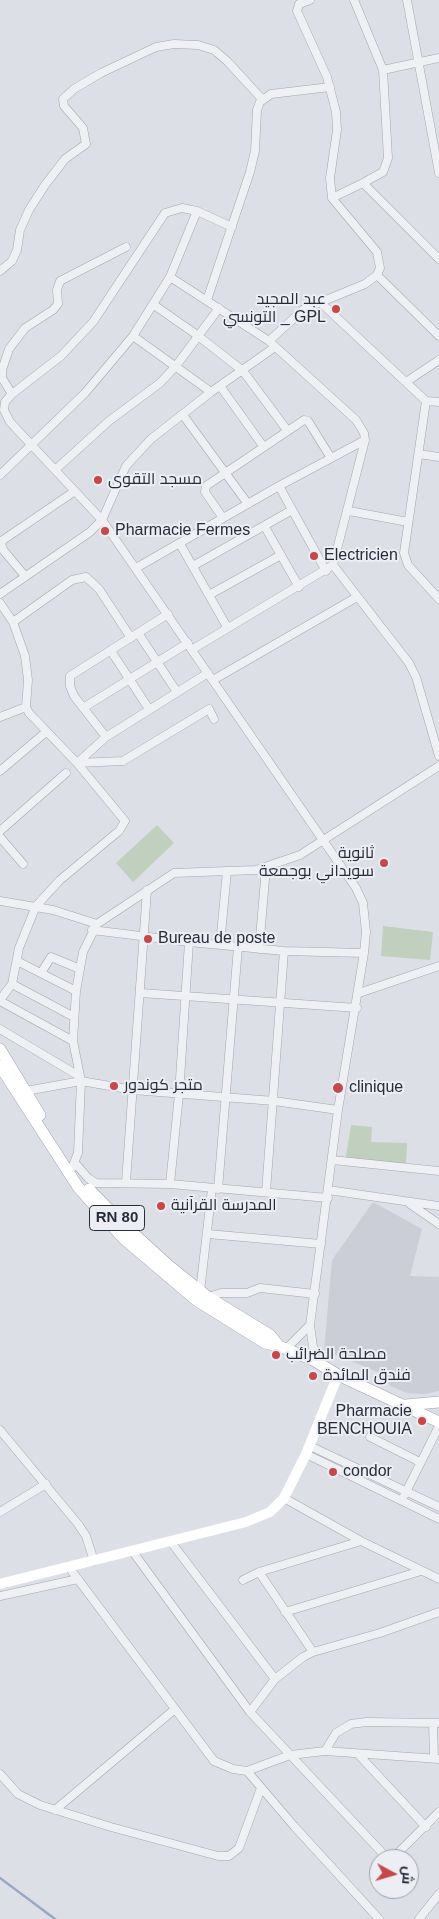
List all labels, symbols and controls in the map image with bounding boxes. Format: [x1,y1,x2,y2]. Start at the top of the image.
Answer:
place label: عبد المجيد التونسي _ GPL [223,290,326,328]
marker: عبد المجيد التونسي _ GPL [330,303,342,315]
place label: مسجد التقوى [108,470,202,490]
marker: مسجد التقوى [92,474,104,486]
place label: Pharmacie Fermes [115,521,250,541]
marker: Pharmacie Fermes [99,525,111,537]
place label: Electricien [324,546,398,566]
marker: Electricien [308,550,320,562]
place label: ثانوية سويداني بوجمعة [259,844,374,882]
marker: ثانوية سويداني بوجمعة [378,857,390,869]
place label: Bureau de poste [158,929,275,949]
marker: Bureau de poste [142,933,154,945]
place label: متجر كوندور [124,1076,203,1096]
place label: clinique [349,1078,403,1098]
marker: متجر كوندور [108,1080,120,1092]
marker: clinique [331,1081,345,1095]
place label: المدرسة القرآنية [171,1196,276,1216]
marker: المدرسة القرآنية [155,1200,167,1212]
road number: RN 80 [90,1206,144,1230]
place label: مصلحة الضرائب [286,1345,386,1365]
marker: مصلحة الضرائب [270,1349,282,1361]
place label: فندق المائدة [323,1366,411,1386]
marker: فندق المائدة [307,1370,319,1382]
place label: Pharmacie BENCHOUIA [317,1402,412,1440]
marker: Pharmacie BENCHOUIA [416,1415,428,1427]
place label: condor [343,1462,392,1482]
marker: condor [327,1466,339,1478]
north arrow [369,1849,419,1899]
text: ش [399,1866,417,1885]

